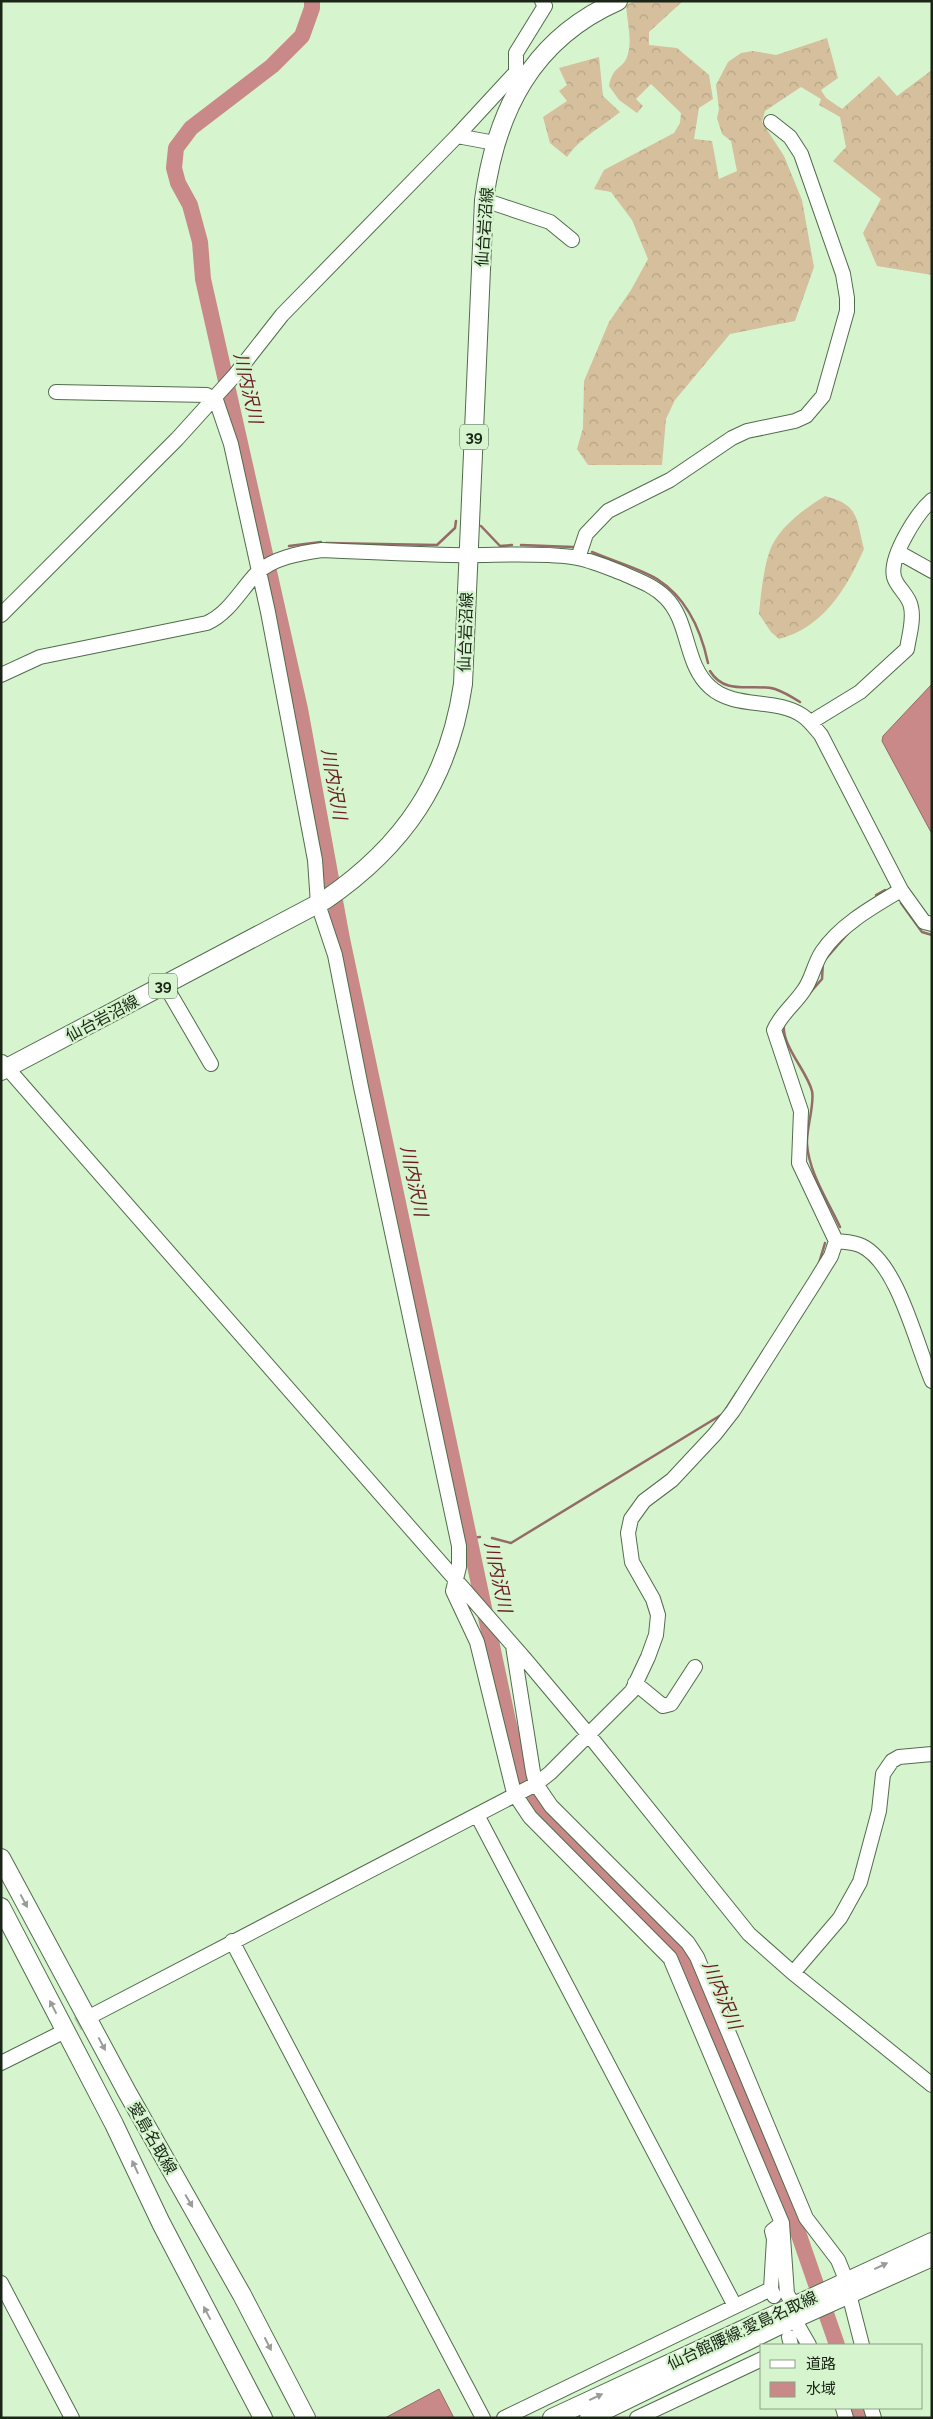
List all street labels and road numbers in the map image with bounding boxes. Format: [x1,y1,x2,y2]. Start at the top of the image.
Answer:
street label: 仙台岩沼線 [472,186,497,268]
road number: 39 [460,424,488,450]
street label: 仙台岩沼線 [455,592,476,672]
road number: 39 [149,974,177,998]
street label: 仙台岩沼線 [62,991,142,1046]
street label: 愛島名取線 [124,2099,181,2178]
street label: 仙台館腰線;愛島名取線 [664,2287,820,2374]

